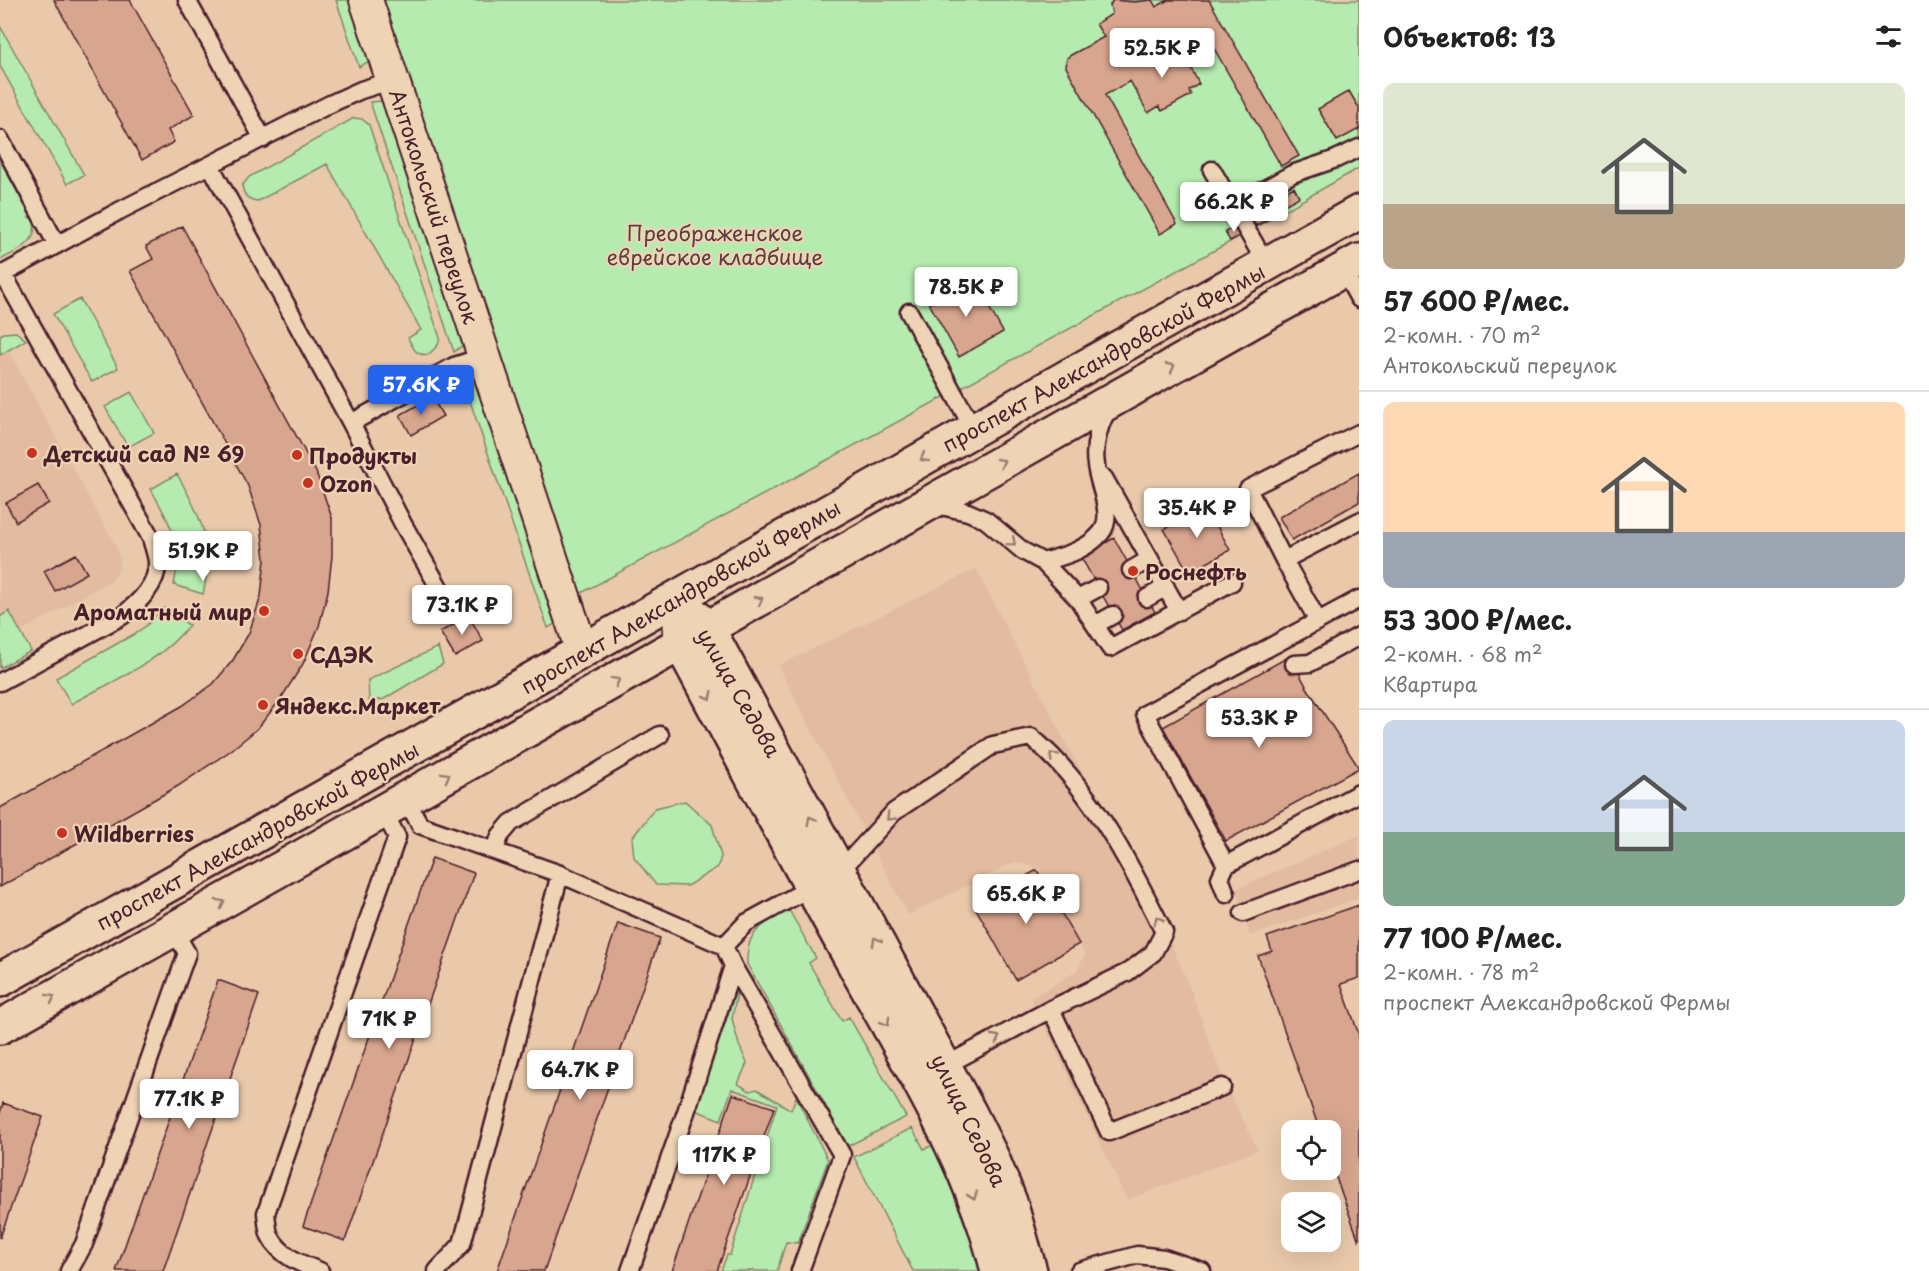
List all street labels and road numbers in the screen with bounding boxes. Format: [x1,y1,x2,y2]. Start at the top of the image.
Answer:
street label: Антокольский переулок [382,84,488,328]
street label: проспект Александровской Фермы [936,255,1270,459]
street label: проспект Александровской Фермы [514,491,846,701]
street label: улица Седова [690,622,790,762]
street label: проспект Александровской Фермы [90,733,424,937]
street label: улица Седова [924,1048,1016,1192]

